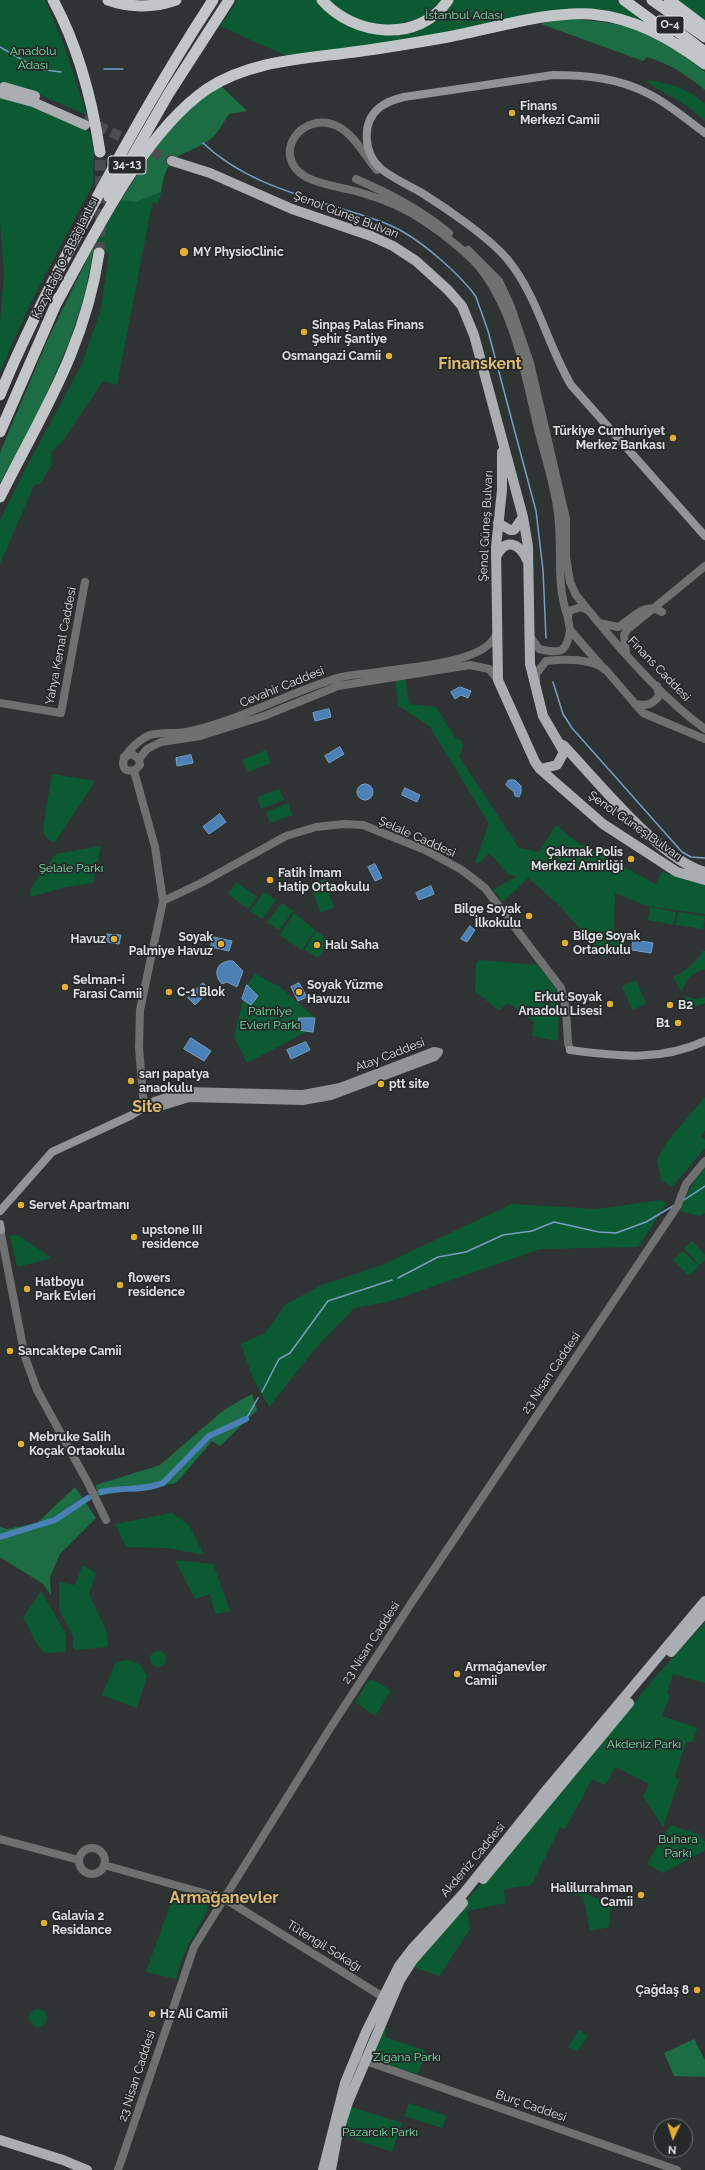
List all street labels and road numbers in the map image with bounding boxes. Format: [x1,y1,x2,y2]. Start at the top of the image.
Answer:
road number: O-4 [656,16,684,34]
road number: 34-13 [108,156,146,174]
street label: Şenol Güneş Bulvarı [292,188,400,242]
street label: Kozyatağı O-2 Bağlantısı [29,195,101,321]
street label: Şenol Güneş Bulvarı [476,470,496,582]
street label: Yahya Kemal Caddesi [43,586,79,706]
street label: Finans Caddesi [625,634,693,704]
street label: Cevahir Caddesi [238,663,326,711]
street label: Şenol Güneş Bulvarı [585,788,685,864]
street label: Şelale Caddesi [376,814,458,860]
street label: Atay Caddesi [353,1035,427,1075]
street label: 23 Nisan Caddesi [518,1330,584,1416]
street label: 23 Nisan Caddesi [339,1599,403,1687]
street label: Akdeniz Caddesi [438,1820,508,1900]
street label: Tütengil Sokağı [284,1917,364,1975]
street label: 23 Nisan Caddesi [115,2029,159,2123]
street label: Burç Caddesi [494,2087,568,2125]

